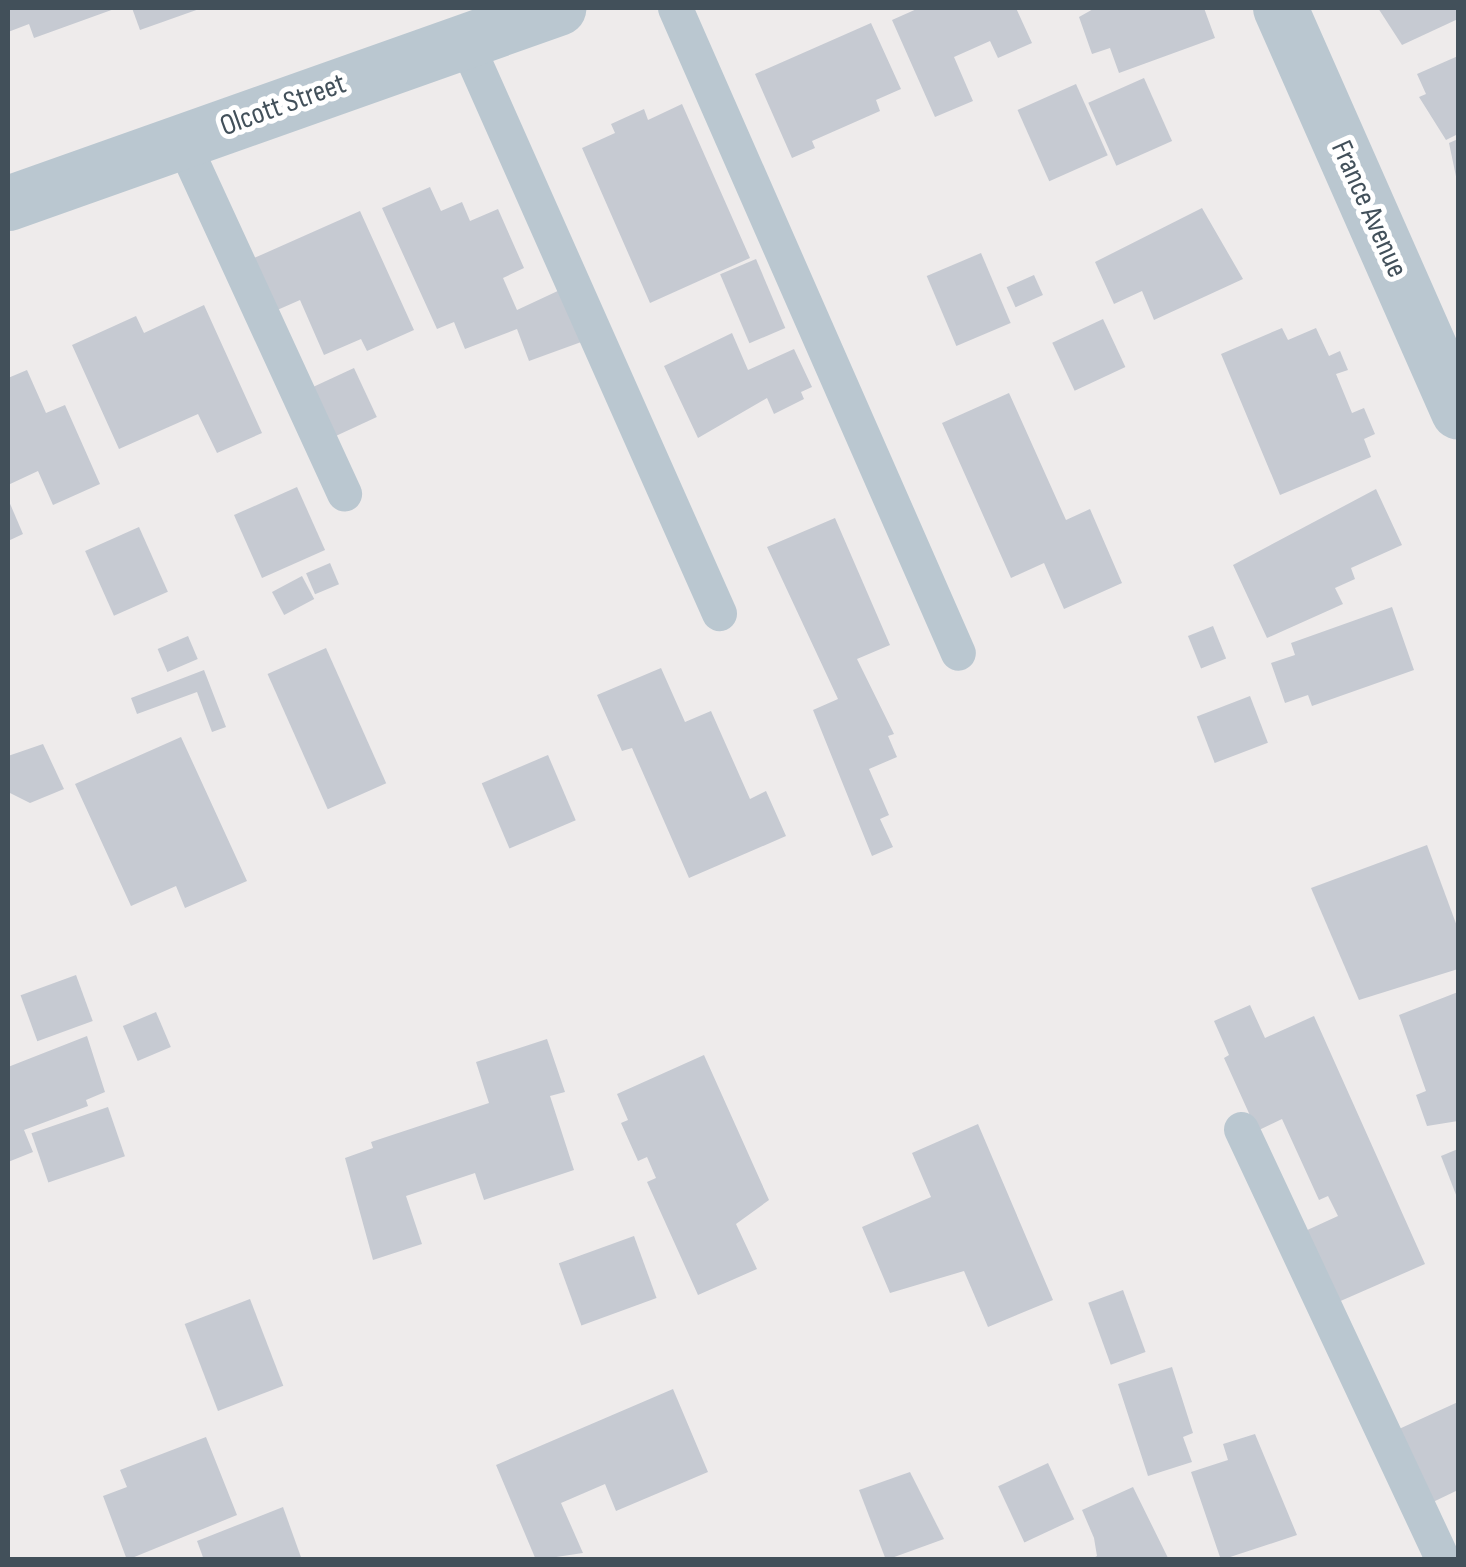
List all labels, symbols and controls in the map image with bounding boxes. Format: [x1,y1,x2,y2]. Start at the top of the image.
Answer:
street label: Olcott Street [215,66,351,144]
street label: France Avenue [1323,135,1415,283]

